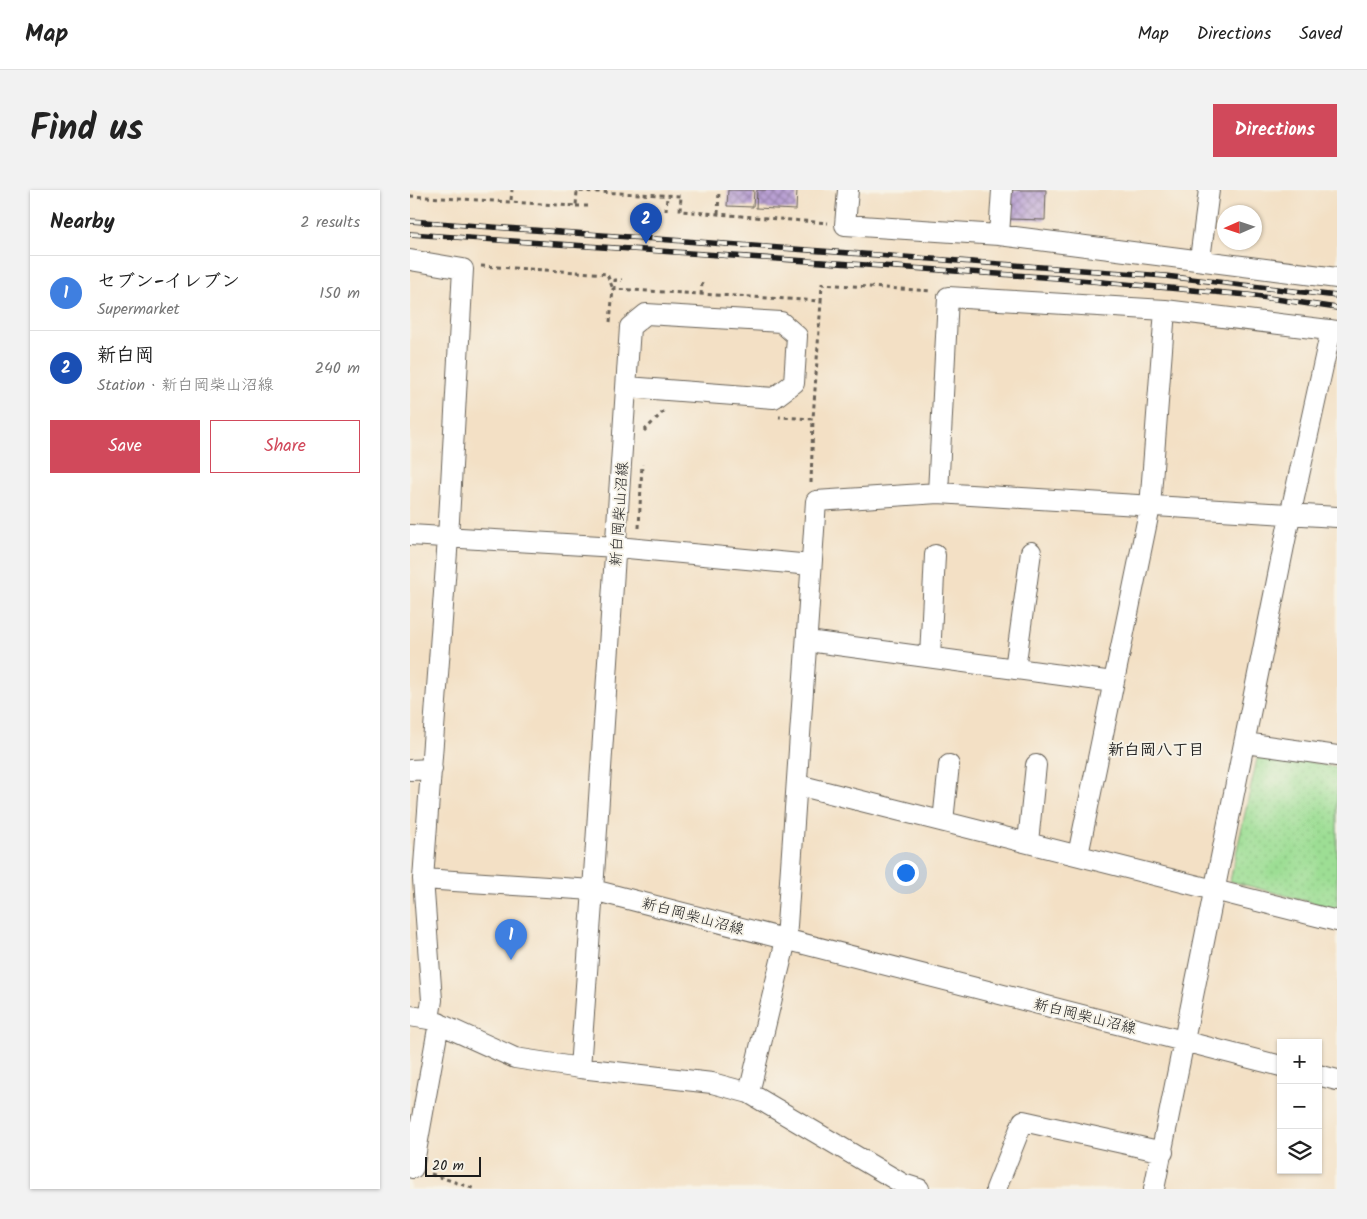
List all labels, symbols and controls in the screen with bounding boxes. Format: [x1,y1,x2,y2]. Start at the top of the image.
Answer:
text: Map [25,15,68,54]
text: Map [1137,20,1169,49]
text: Directions [1197,20,1271,49]
text: Saved [1299,20,1342,49]
text: Find us [30,102,143,158]
button: Directions [1213,104,1337,157]
pin: 2 [630,203,662,244]
north arrow [1217,205,1262,250]
text: Nearby [50,206,115,239]
text: 2 results [300,210,360,235]
text: セブン-イレブン [97,267,240,297]
text: 1 [64,281,68,306]
text: 150 m [319,281,360,306]
text: Supermarket [97,297,180,322]
text: 新白岡 [97,341,154,371]
text: 2 [61,356,71,381]
text: 240 m [315,356,360,381]
text: Station · 新白岡柴山沼線 [97,373,274,398]
button: Save [50,420,200,473]
button: Share [210,420,360,473]
street label: 新白岡柴山沼線 [604,461,636,567]
district label: 新白岡八丁目 [1108,738,1204,763]
your location [893,860,919,886]
street label: 新白岡柴山沼線 [639,892,747,942]
pin: 1 [495,919,527,960]
street label: 新白岡柴山沼線 [1031,993,1139,1041]
map controls [1277,1039,1322,1174]
button: + [1277,1039,1322,1084]
button: − [1277,1084,1322,1129]
button: layers [1277,1129,1322,1174]
scale bar [425,1154,481,1177]
text: 20 m [432,1155,464,1177]

